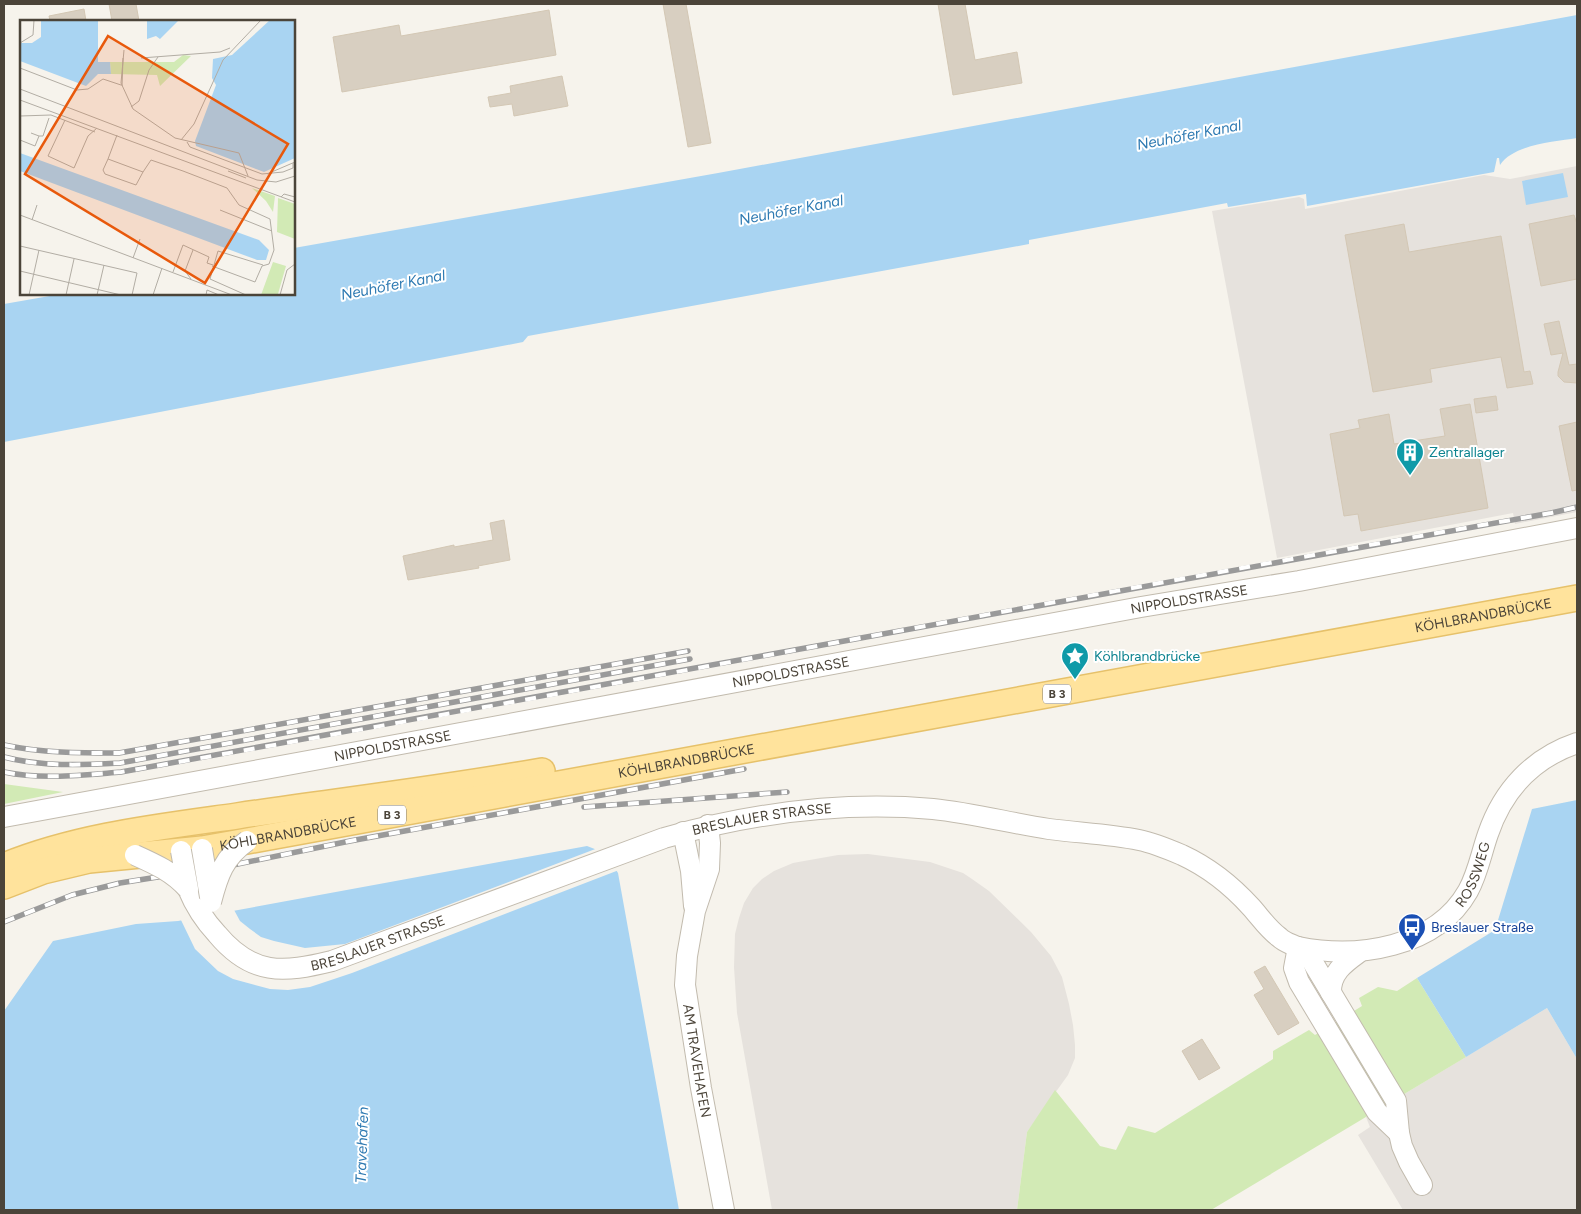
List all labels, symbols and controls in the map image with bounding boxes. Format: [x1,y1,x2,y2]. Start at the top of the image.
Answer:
inset map [20,20,295,295]
water label: Neuhöfer Kanal [1135,116,1243,154]
water label: Neuhöfer Kanal [737,191,845,229]
water label: Neuhöfer Kanal [339,266,447,304]
building icon: Zentrallager [1395,437,1425,476]
place label: Zentrallager [1429,444,1505,461]
street label: NIPPOLDSTRASSE [1129,581,1249,617]
street label: KÖHLBRANDBRÜCKE [1413,594,1553,636]
place icon: Köhlbrandbrücke [1060,641,1090,680]
place label: Köhlbrandbrücke [1094,648,1200,665]
street label: NIPPOLDSTRASSE [731,653,851,691]
road number: B 3 [1043,684,1071,704]
street label: NIPPOLDSTRASSE [333,726,452,765]
street label: KÖHLBRANDBRÜCKE [617,740,756,782]
street label: BRESLAUER STRASSE [690,800,832,839]
road number: B 3 [378,806,406,824]
street label: KÖHLBRANDBRÜCKE [218,813,358,854]
street label: ROSSWEG [1452,839,1494,910]
street label: BRESLAUER STRASSE [309,911,447,974]
bus stop icon: Breslauer Straße [1397,912,1427,951]
place label: Breslauer Straße [1431,919,1534,936]
street label: AM TRAVEHAFEN [680,1003,715,1119]
water label: Travehafen [352,1106,372,1184]

